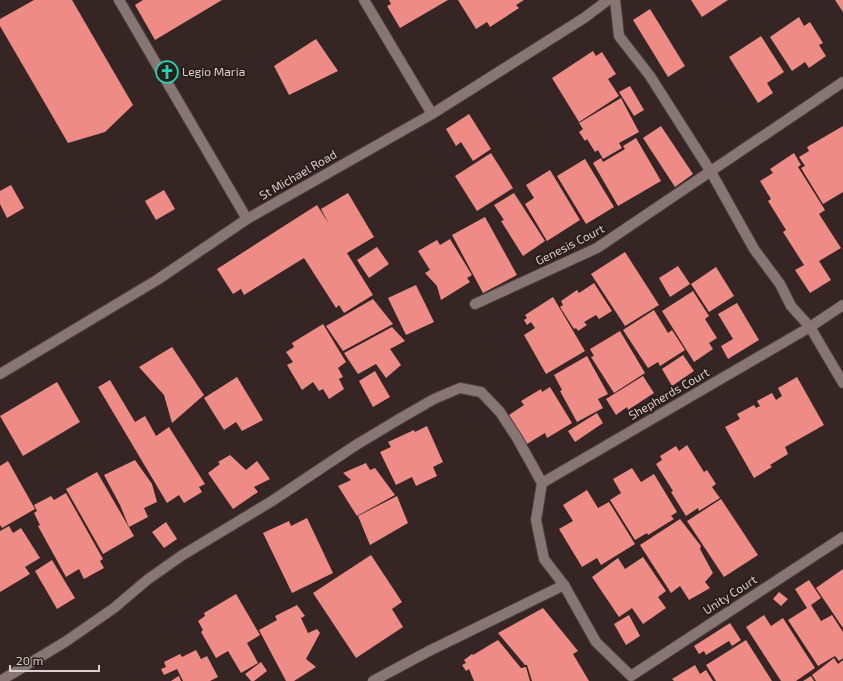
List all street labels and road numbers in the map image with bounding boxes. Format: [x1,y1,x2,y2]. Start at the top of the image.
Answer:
street label: St Michael Road [256,146,339,202]
street label: Genesis Court [533,221,607,267]
street label: Shepherds Court [626,364,712,422]
street label: Unity Court [700,571,759,617]

